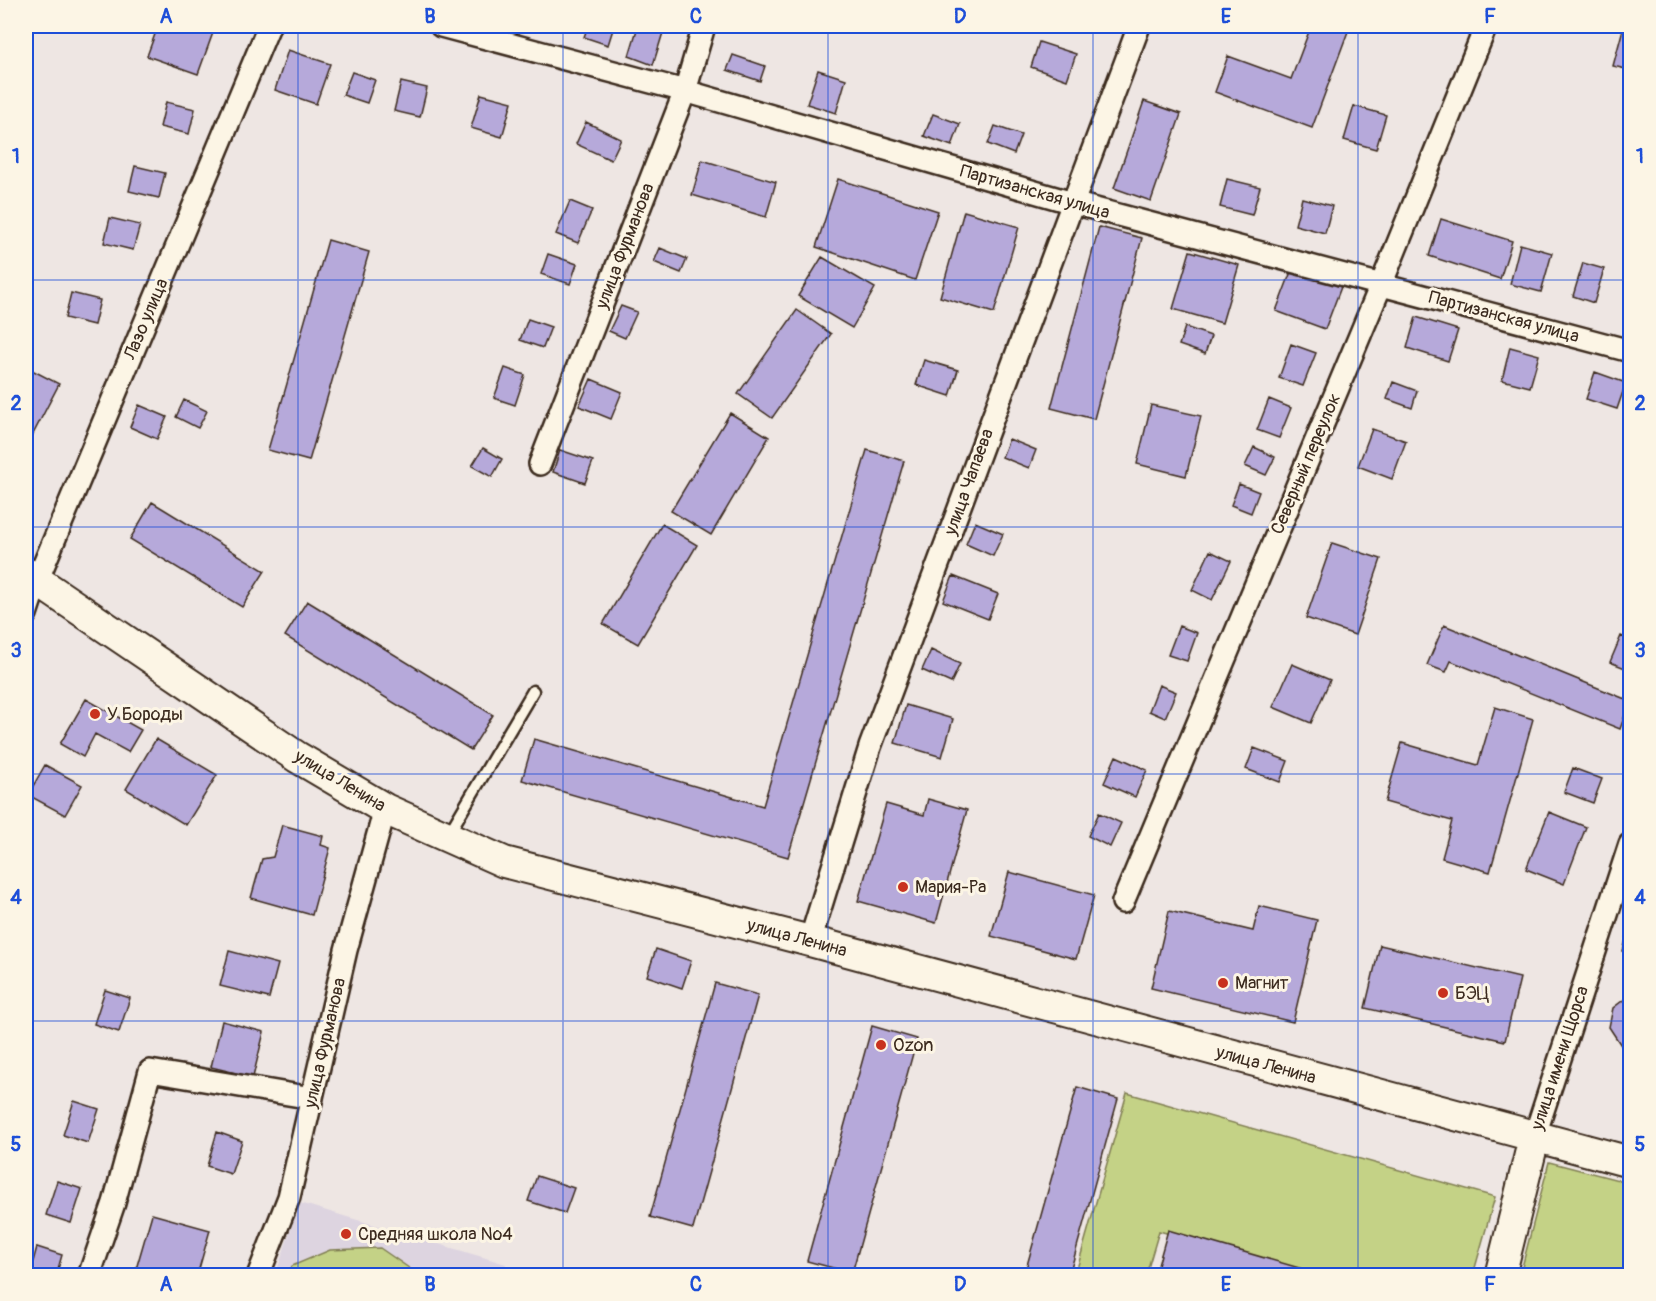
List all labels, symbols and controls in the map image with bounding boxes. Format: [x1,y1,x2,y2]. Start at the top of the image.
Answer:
text: A [160,4,173,29]
text: B [424,4,436,29]
text: C [690,4,702,29]
text: D [954,4,967,29]
text: E [1221,4,1232,29]
text: F [1484,4,1496,29]
text: 1 [12,144,20,169]
text: 1 [1636,144,1644,169]
street label: Партизанская улица [957,160,1113,224]
street label: улица Фурманова [590,180,660,313]
street label: Лазо улица [118,275,173,364]
street label: Партизанская улица [1426,286,1582,348]
street label: Северный переулок [1266,390,1346,538]
text: 2 [10,391,22,416]
text: 2 [1634,391,1646,416]
street label: улица Чапаева [939,426,999,539]
text: 3 [10,638,22,663]
text: 3 [1634,638,1646,663]
place label: У Бороды [107,703,183,726]
marker: У Бороды [88,707,102,721]
street label: улица Ленина [289,744,390,817]
place label: Мария-Ра [915,876,986,899]
marker: Мария-Ра [896,880,910,894]
text: 4 [10,885,22,910]
text: 4 [1634,885,1646,910]
street label: улица Ленина [743,913,850,962]
place label: Магнит [1235,972,1288,995]
street label: улица Фурманова [299,976,351,1111]
marker: Магнит [1216,976,1230,990]
place label: БЭЦ [1455,982,1490,1005]
street label: улица имени Щорса [1526,983,1594,1134]
marker: БЭЦ [1436,986,1450,1000]
place label: Ozon [893,1034,933,1057]
marker: Ozon [874,1038,888,1052]
street label: улица Ленина [1212,1040,1319,1089]
text: 5 [11,1132,22,1157]
text: 5 [1635,1132,1646,1157]
place label: Средняя школа №4 [358,1223,513,1246]
marker: Средняя школа №4 [339,1227,353,1241]
text: A [160,1272,173,1297]
text: B [424,1272,436,1297]
text: C [690,1272,702,1297]
text: D [954,1272,967,1297]
text: E [1221,1272,1232,1297]
text: F [1484,1272,1496,1297]

